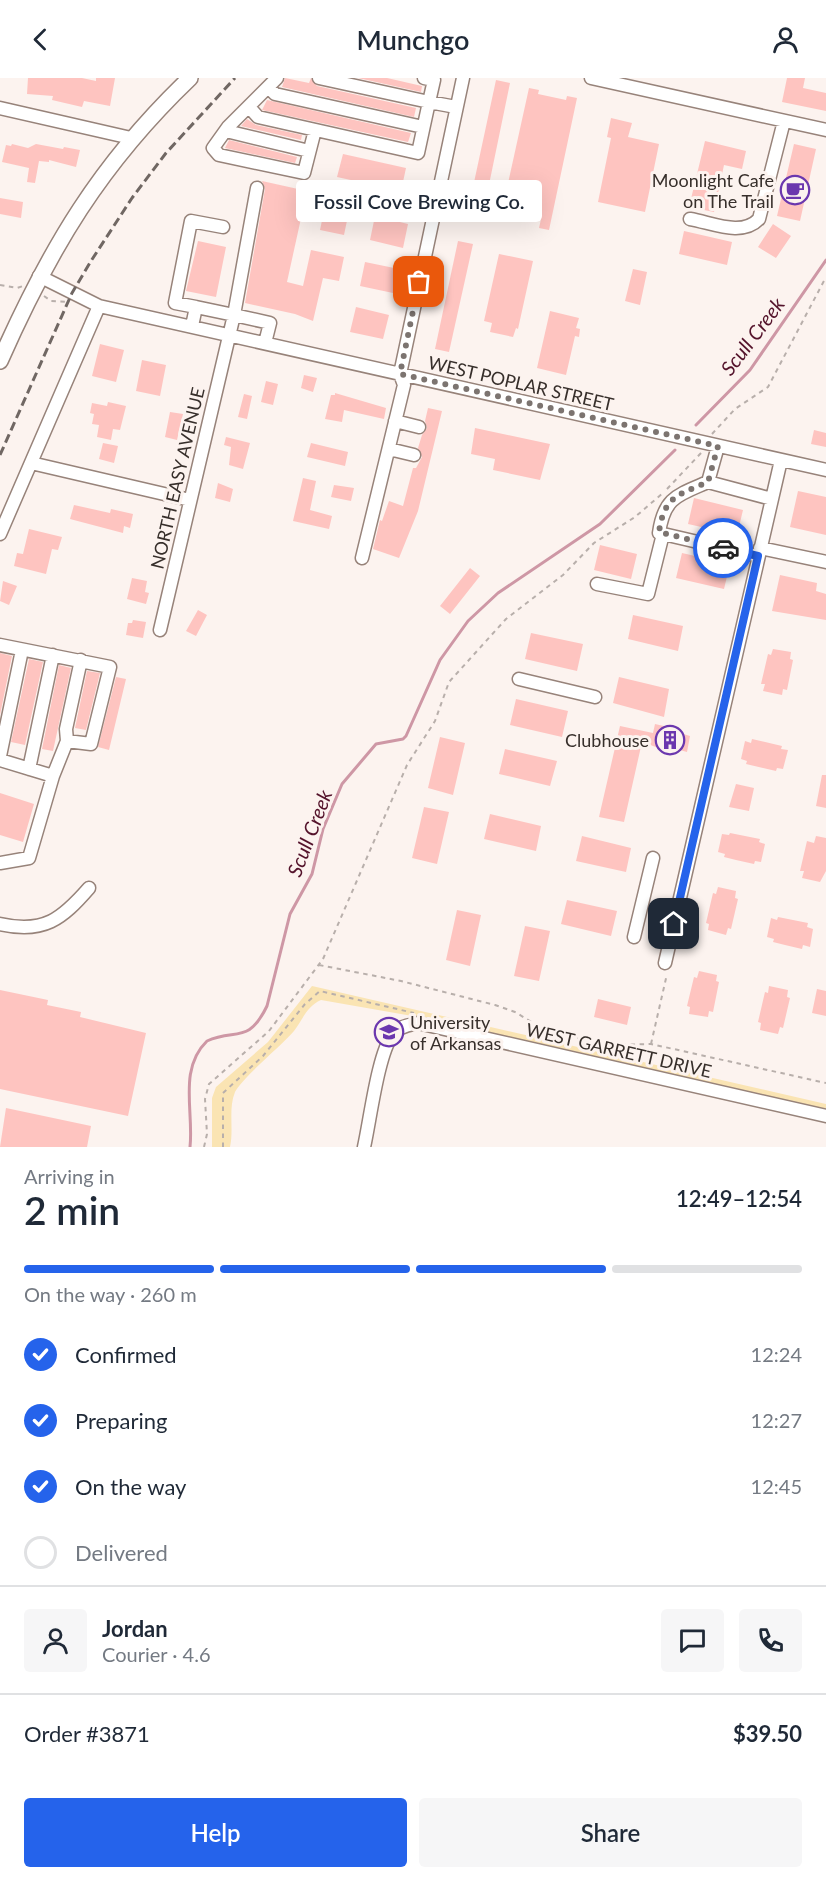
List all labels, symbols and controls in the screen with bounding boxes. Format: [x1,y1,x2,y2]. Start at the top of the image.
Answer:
icon: back [24,23,57,56]
text: Munchgo [357,23,469,56]
icon: person [769,23,802,56]
place label: Moonlight Cafe on The Trail [652,169,774,212]
cafe icon: Moonlight Cafe on The Trail [779,174,811,206]
callout: Fossil Cove Brewing Co. [296,180,542,222]
text: Fossil Cove Brewing Co. [313,189,525,213]
pin [393,256,444,307]
icon: bag [402,265,435,298]
water label: Scull Creek [715,292,789,380]
street label: WEST POPLAR STREET [426,351,616,415]
street label: NORTH EASY AVENUE [145,385,209,571]
courier [693,518,753,578]
icon: car [707,532,740,565]
building icon: Clubhouse [654,724,686,756]
place label: Clubhouse [565,729,649,751]
water label: Scull Creek [282,786,337,880]
pin [648,898,699,949]
icon: home [657,907,690,940]
place label: University of Arkansas [410,1011,502,1054]
school or university icon: University of Arkansas [373,1016,405,1048]
street label: WEST GARRETT DRIVE [524,1018,714,1082]
text: Arriving in [24,1164,115,1188]
text: 12:49–12:54 [676,1185,802,1212]
text: 2 min [24,1187,120,1233]
text: On the way · 260 m [24,1282,197,1306]
icon: check [24,1338,57,1371]
text: Confirmed [75,1341,177,1368]
text: 12:24 [751,1342,802,1366]
icon: check [24,1404,57,1437]
text: Preparing [75,1407,167,1434]
text: 12:27 [751,1408,802,1432]
icon: check [24,1470,57,1503]
text: On the way [75,1473,186,1500]
text: 12:45 [751,1474,802,1498]
text: Delivered [75,1539,168,1566]
button: person [24,1609,87,1672]
button: chat [661,1609,724,1672]
button: phone [739,1609,802,1672]
text: Jordan [102,1615,168,1642]
text: Courier · 4.6 [102,1642,211,1666]
text: Order #3871 [24,1720,150,1747]
text: $39.50 [733,1720,802,1747]
button: Help [24,1798,407,1867]
button: Share [419,1798,802,1867]

